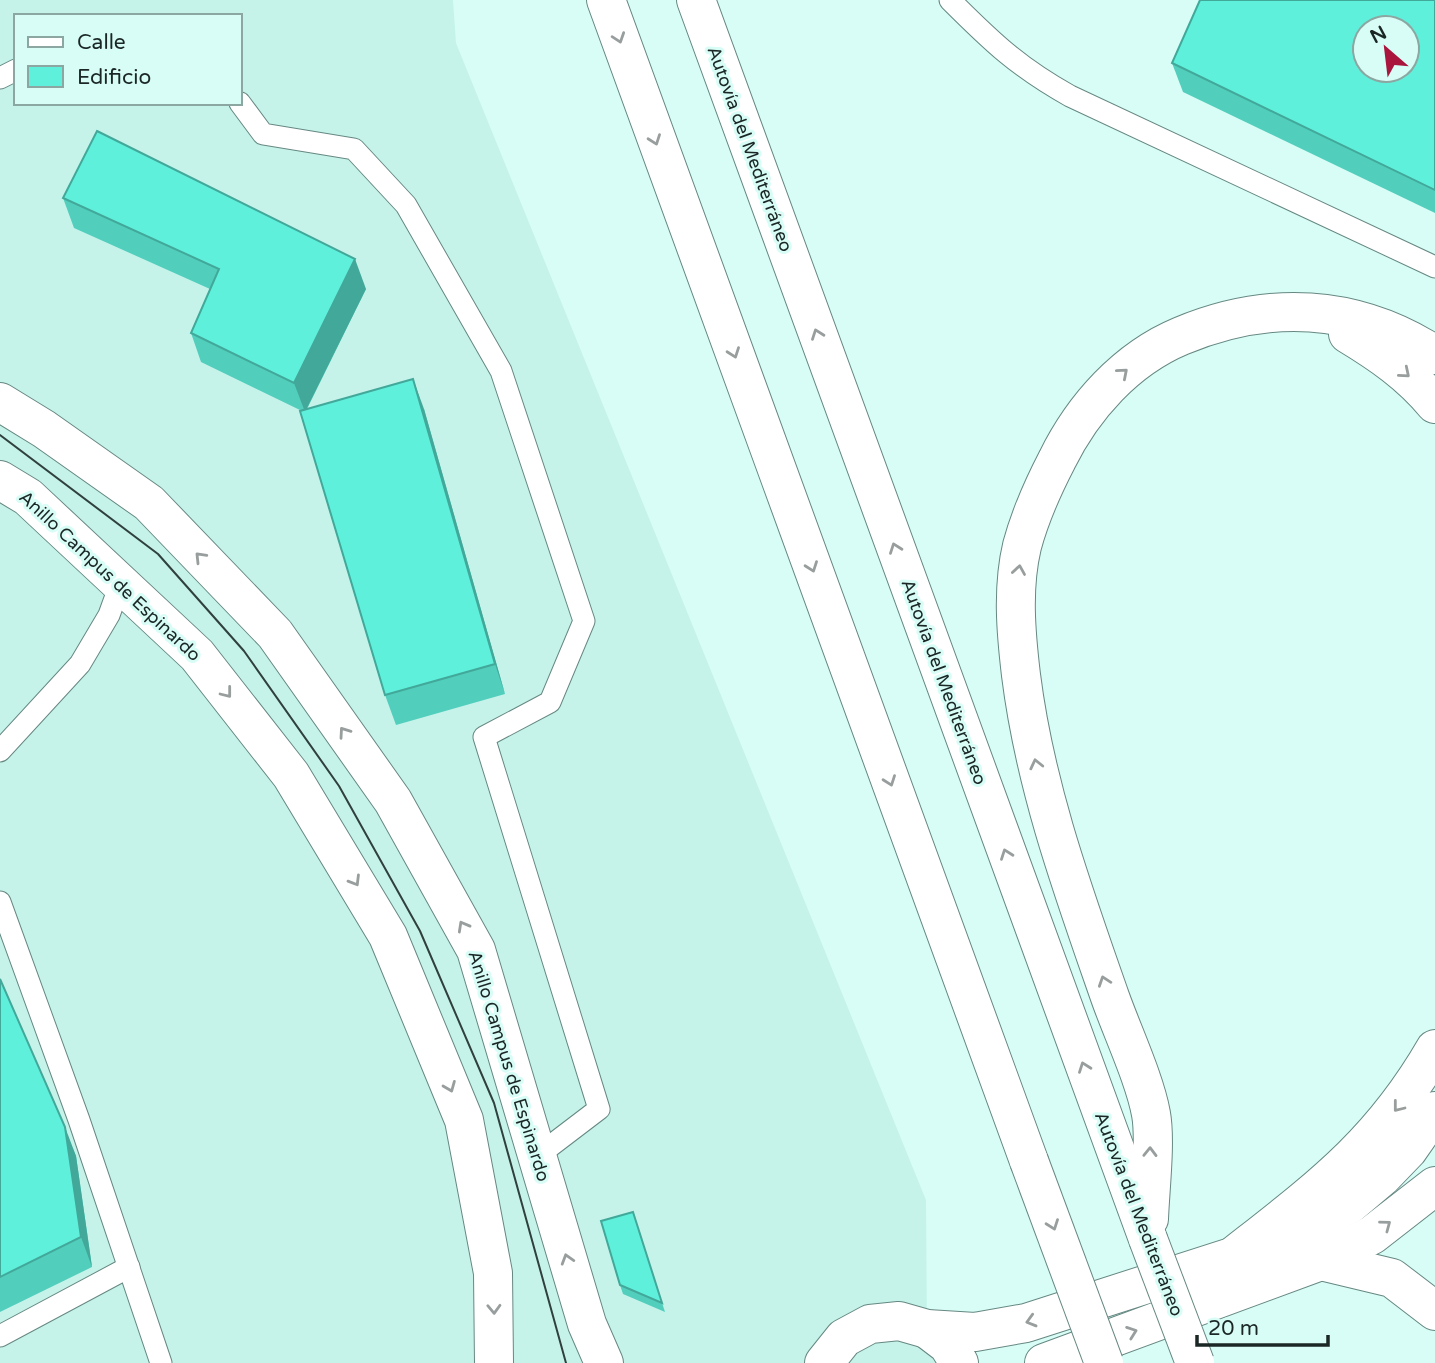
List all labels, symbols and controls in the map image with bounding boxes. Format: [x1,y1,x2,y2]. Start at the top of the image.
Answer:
legend [14,14,242,105]
north arrow [1351,14,1421,84]
text: N [1367,22,1390,48]
text: Calle [77,30,126,55]
one-way arrow [611,31,625,43]
street label: Autovía del Mediterráneo [702,43,798,255]
text: Edificio [77,65,151,90]
one-way arrow [647,133,661,145]
one-way arrow [811,328,825,340]
one-way arrow [725,347,739,359]
one-way arrow [1397,365,1410,377]
one-way arrow [1115,369,1128,381]
street label: Anillo Campus de Espinardo [15,486,205,666]
one-way arrow [889,542,903,554]
one-way arrow [196,552,209,565]
one-way arrow [804,560,818,572]
one-way arrow [1011,564,1026,576]
street label: Autovía del Mediterráneo [896,576,992,788]
one-way arrow [219,686,232,698]
one-way arrow [340,727,352,740]
one-way arrow [1030,758,1044,770]
one-way arrow [882,774,896,786]
one-way arrow [1001,848,1015,860]
one-way arrow [347,873,360,886]
one-way arrow [457,921,471,933]
street label: Anillo Campus de Espinardo [463,948,555,1184]
one-way arrow [1098,976,1112,988]
one-way arrow [1079,1062,1093,1074]
one-way arrow [442,1080,456,1092]
one-way arrow [1394,1099,1407,1112]
street label: Autovía del Mediterráneo [1090,1109,1188,1319]
one-way arrow [1143,1147,1158,1158]
one-way arrow [1044,1218,1058,1230]
one-way arrow [1378,1220,1390,1233]
one-way arrow [561,1253,576,1265]
one-way arrow [486,1304,501,1315]
scale bar [1197,1304,1328,1348]
one-way arrow [1025,1312,1037,1327]
text: 20 m [1208,1316,1259,1341]
one-way arrow [1125,1326,1137,1340]

